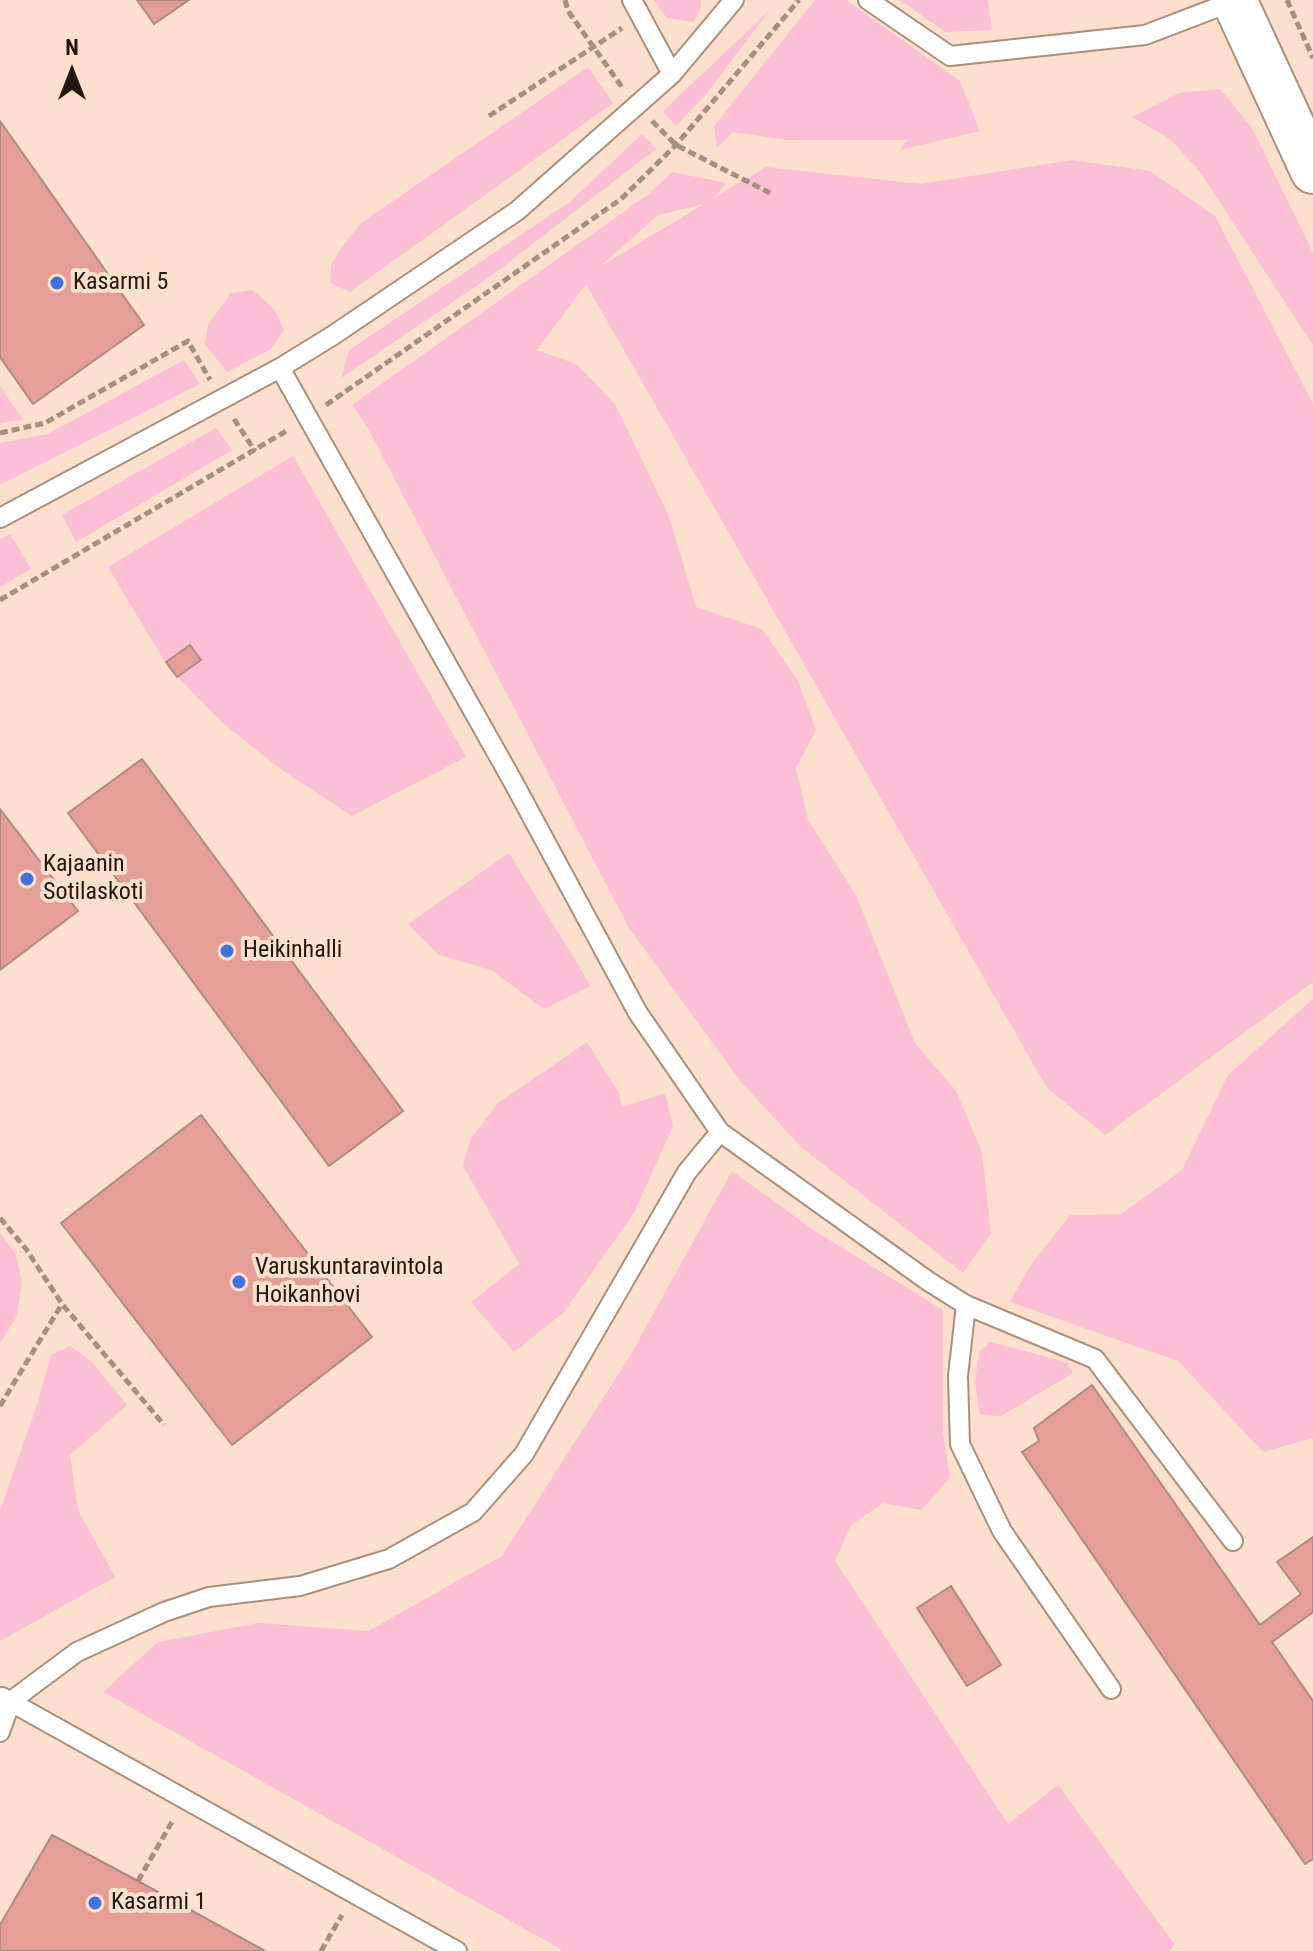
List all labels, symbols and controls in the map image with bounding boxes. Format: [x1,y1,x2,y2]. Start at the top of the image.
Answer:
north arrow [32,32,112,112]
text: N [65,35,79,60]
place label: Kasarmi 5 [73,269,168,297]
marker: Kasarmi 5 [48,274,66,292]
place label: Kajaanin Sotilaskoti [43,851,144,907]
marker: Kajaanin Sotilaskoti [18,870,36,888]
place label: Heikinhalli [243,937,342,965]
marker: Heikinhalli [218,942,236,960]
place label: Varuskuntaravintola Hoikanhovi [255,1254,443,1310]
marker: Varuskuntaravintola Hoikanhovi [230,1273,248,1291]
place label: Kasarmi 1 [111,1889,206,1917]
marker: Kasarmi 1 [86,1894,104,1912]

